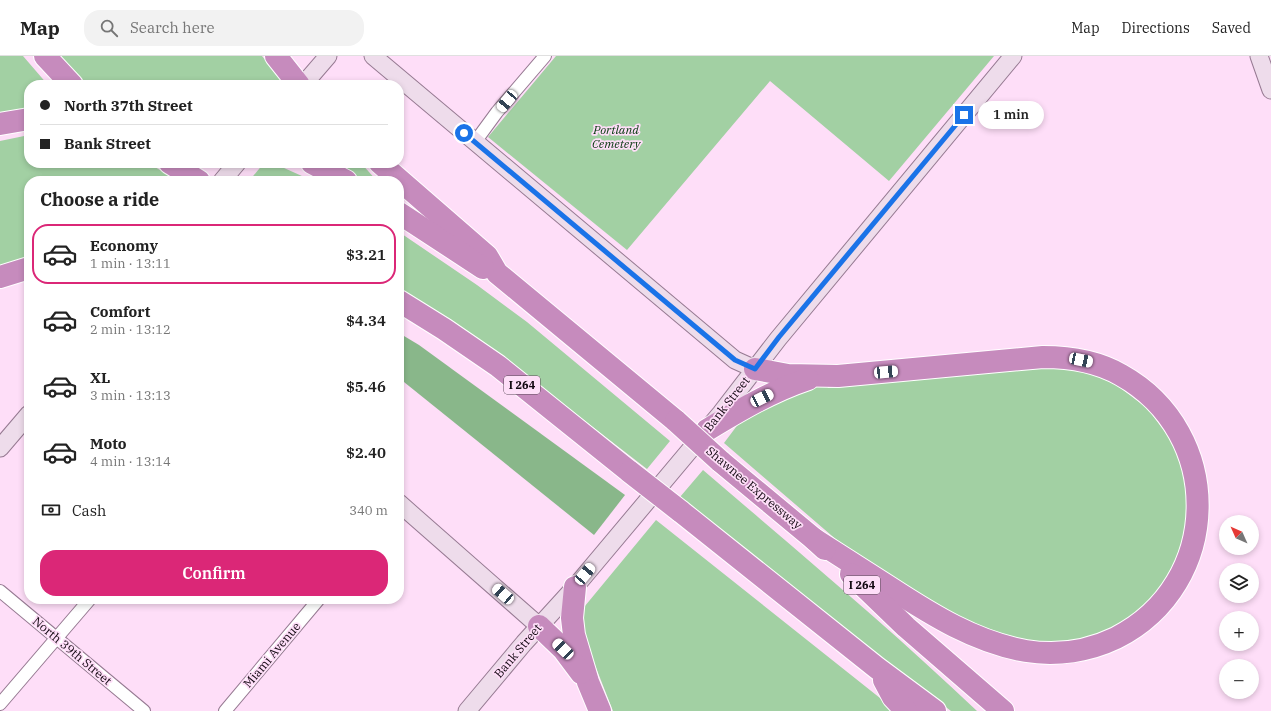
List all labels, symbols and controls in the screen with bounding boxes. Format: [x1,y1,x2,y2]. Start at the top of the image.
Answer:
search box [84,10,364,46]
text: Map [20,16,60,40]
icon: search [98,17,120,39]
text: Search here [130,18,214,37]
text: Map [1071,19,1100,37]
text: Directions [1122,19,1190,37]
text: Saved [1212,19,1251,37]
car [495,88,519,114]
text: North 37th Street [64,96,193,115]
callout: 1 min [978,101,1044,129]
route end [955,106,973,124]
text: 1 min [993,106,1029,123]
park label: Portland Cemetery [592,122,642,151]
route start [455,124,473,142]
text: Bank Street [64,134,151,153]
text: Choose a ride [40,188,159,211]
icon: car [42,236,78,272]
text: Economy [90,236,158,255]
text: $3.21 [346,245,386,264]
text: 1 min · 13:11 [90,255,171,272]
icon: car [42,302,78,338]
text: Comfort [90,302,150,321]
text: $4.34 [346,311,386,330]
text: 2 min · 13:12 [90,321,171,338]
car [1068,352,1094,368]
car [874,365,898,379]
icon: car [42,368,78,404]
text: XL [90,368,110,387]
street label: Bank Street [700,373,753,434]
road number: I 264 [504,376,540,394]
text: $5.46 [346,377,386,396]
text: 3 min · 13:13 [90,387,171,404]
car [749,387,775,409]
icon: car [42,434,78,470]
text: Moto [90,434,127,453]
text: $2.40 [346,443,386,462]
street label: Shawnee Expressway [703,443,806,533]
text: 4 min · 13:14 [90,453,171,470]
icon: cash [40,499,62,521]
text: Cash [72,501,106,520]
text: 340 m [349,502,388,519]
north arrow [1219,515,1259,555]
map controls [1219,515,1259,699]
button: Confirm [40,550,388,596]
car [573,561,597,587]
button: layers [1219,563,1259,603]
road number: I 264 [844,576,880,594]
car [490,582,516,606]
button: + [1219,611,1259,651]
street label: North 39th Street [30,613,115,688]
street label: Miami Avenue [240,619,303,691]
street label: Bank Street [491,621,544,681]
car [550,636,576,662]
button: − [1219,659,1259,699]

